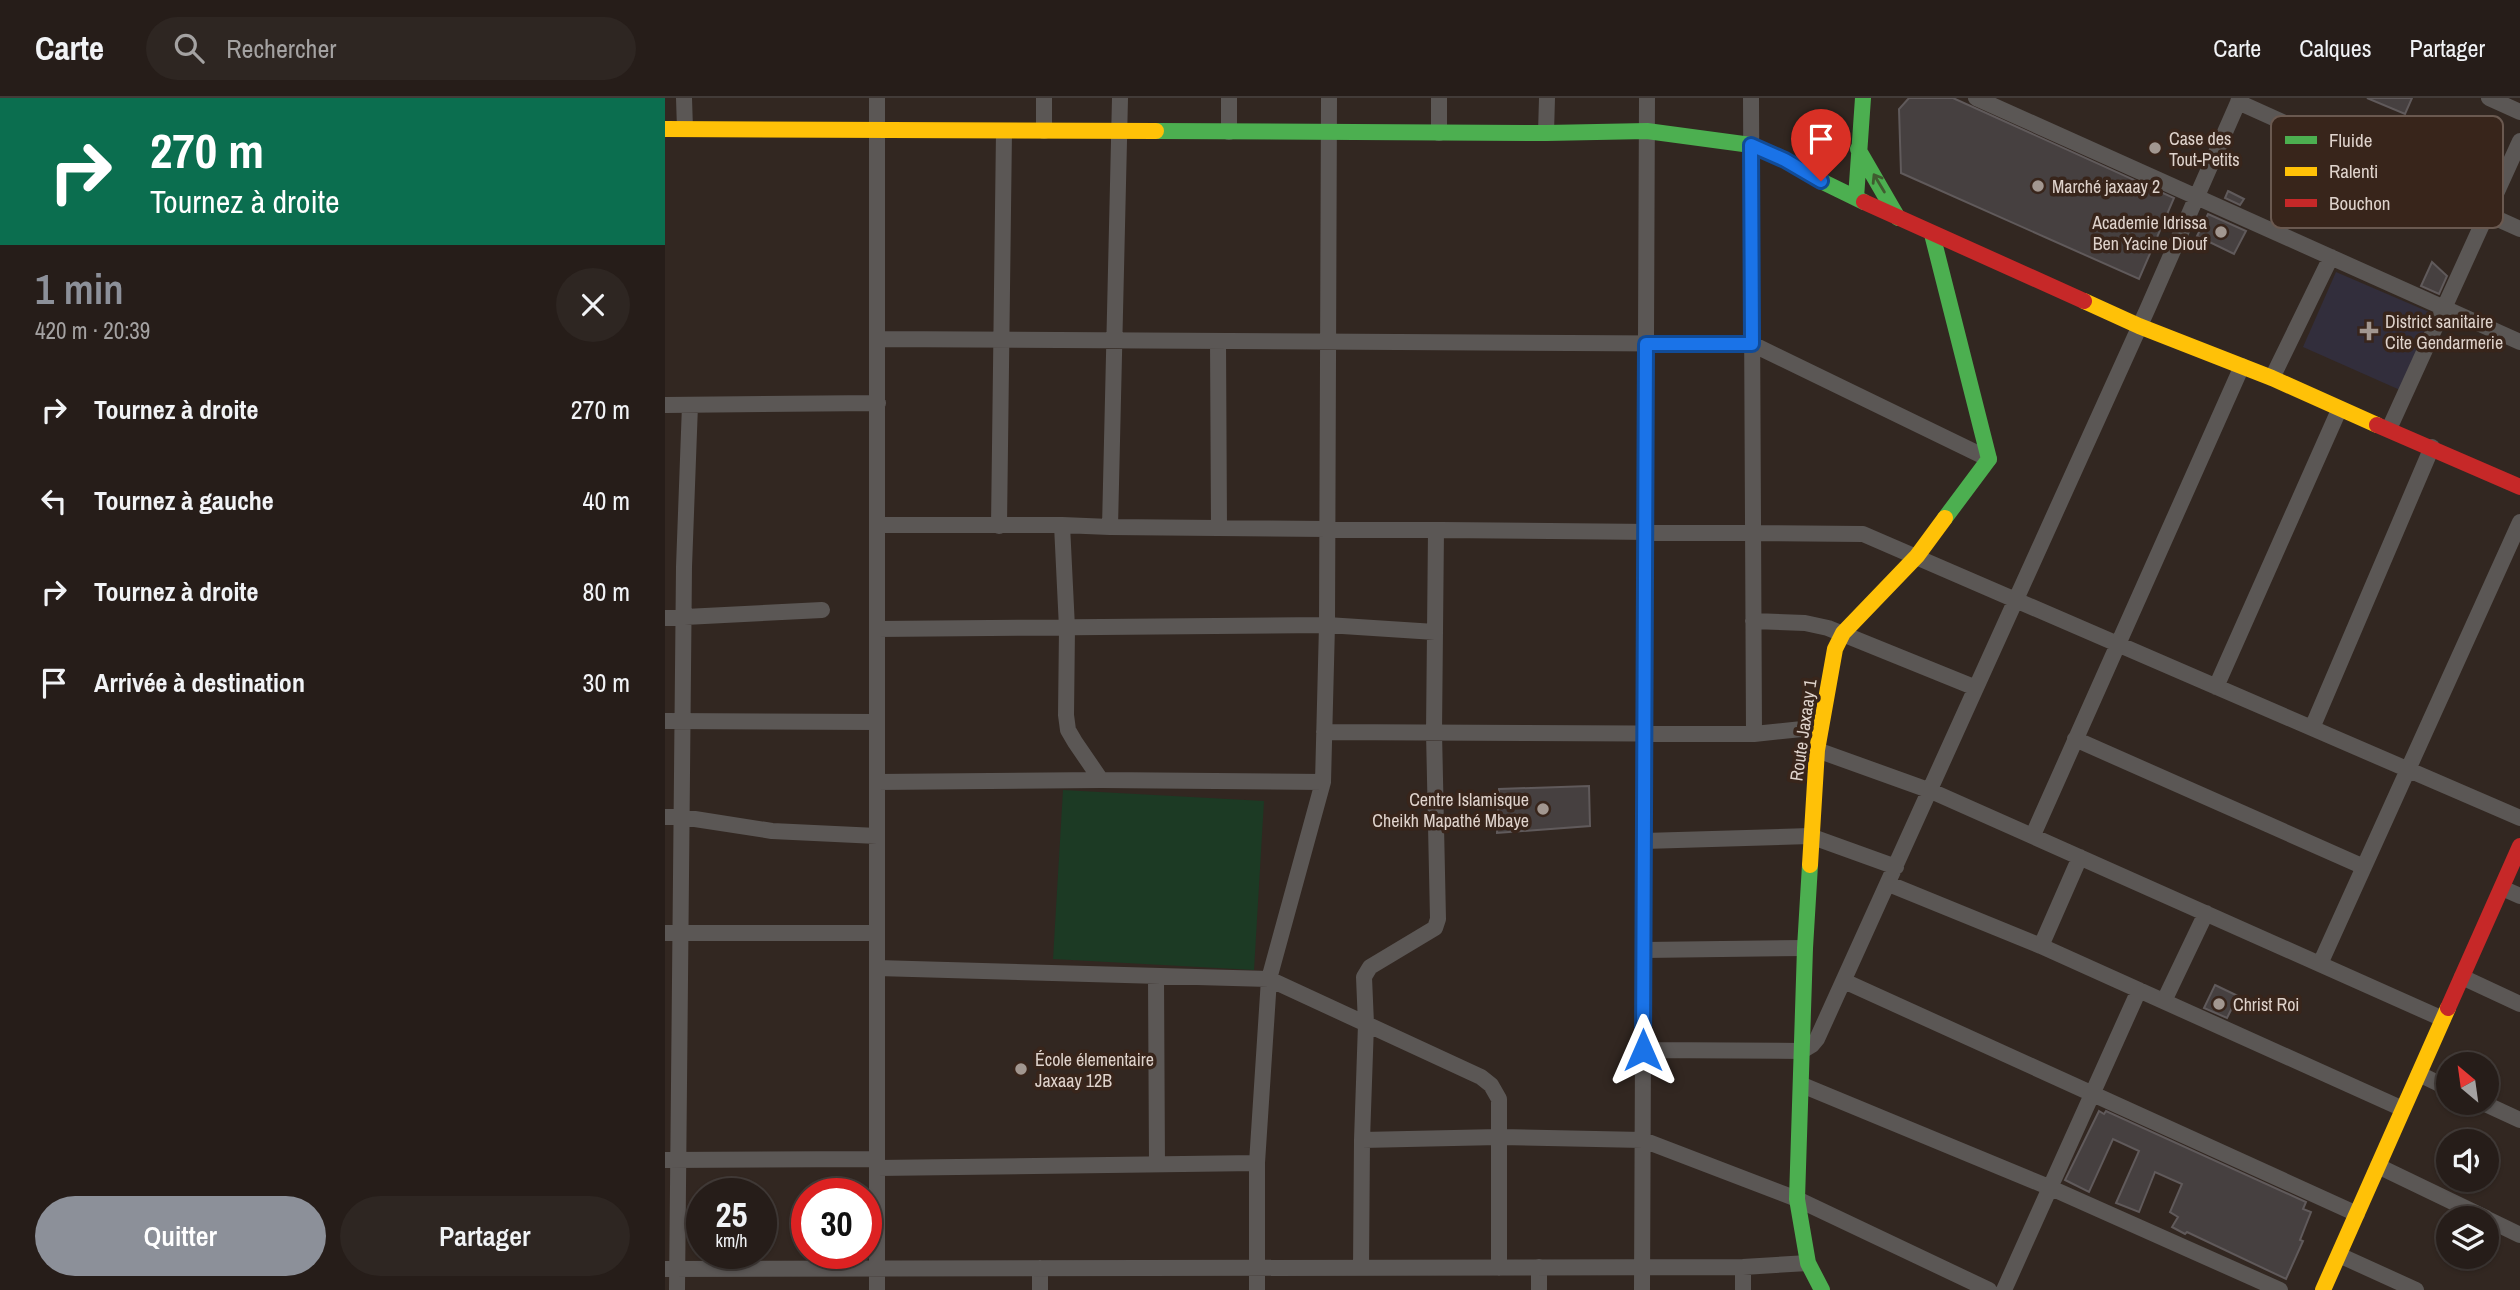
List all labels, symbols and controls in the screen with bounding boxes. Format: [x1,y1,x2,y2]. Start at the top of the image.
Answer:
search box [146,17,636,80]
text: Carte [35,26,104,70]
icon: search [170,29,208,67]
text: Rechercher [226,31,336,66]
text: Carte [2213,32,2261,64]
text: Calques [2299,32,2372,64]
text: Partager [2410,32,2485,64]
pin [1791,109,1851,181]
legend [2271,116,2503,228]
text: 270 m [150,117,264,183]
icon: arrive [1802,120,1840,158]
icon: right [35,126,126,217]
place label: Case des Tout-Petits [2169,126,2240,172]
text: Fluide [2329,127,2372,153]
marker: Case des Tout-Petits [2147,140,2163,156]
text: Ralenti [2329,158,2378,184]
one-way arrow [1872,174,1886,194]
place label: Marché jaxaay 2 [2052,174,2160,199]
marker: Marché jaxaay 2 [2030,178,2046,194]
text: Tournez à droite [150,180,340,223]
text: Bouchon [2329,190,2391,216]
place label: Academie Idrissa Ben Yacine Diouf [2091,210,2208,256]
marker: Academie Idrissa Ben Yacine Diouf [2213,224,2229,240]
text: 1 min [35,261,124,317]
button: close [556,268,630,342]
place label: District sanitaire Cite Gendarmerie [2385,309,2503,355]
text: 420 m · 20:39 [35,315,150,346]
marker: District sanitaire Cite Gendarmerie [2359,321,2379,341]
icon: right [35,391,73,429]
text: Tournez à droite [94,392,258,427]
text: 270 m [571,392,630,427]
icon: left [35,482,73,520]
text: Tournez à gauche [94,483,274,518]
text: 40 m [583,483,630,518]
icon: right [35,573,73,611]
text: Tournez à droite [94,574,258,609]
text: 80 m [583,574,630,609]
icon: arrive [35,664,73,702]
text: Arrivée à destination [94,665,305,700]
text: 30 m [583,665,630,700]
street label: Route Jaxaay 1 [1783,677,1823,783]
place label: Centre Islamisque Cheikh Mapathé Mbaye [1372,787,1529,833]
marker: Centre Islamisque Cheikh Mapathé Mbaye [1535,801,1551,817]
place label: Christ Roi [2233,992,2299,1017]
marker: Christ Roi [2211,996,2227,1012]
position arrow [1606,1013,1680,1087]
place label: École élementaire Jaxaay 12B [1035,1047,1154,1093]
north arrow [2436,1052,2499,1115]
map controls [2436,1052,2499,1269]
marker: École élementaire Jaxaay 12B [1013,1061,1029,1077]
button: sound [2436,1129,2499,1192]
speed limit sign: 30 [791,1178,882,1269]
text: 25 [716,1191,747,1238]
button: Quitter [35,1196,326,1276]
button: Partager [340,1196,630,1276]
button: layers [2436,1206,2499,1269]
text: km/h [716,1228,748,1253]

